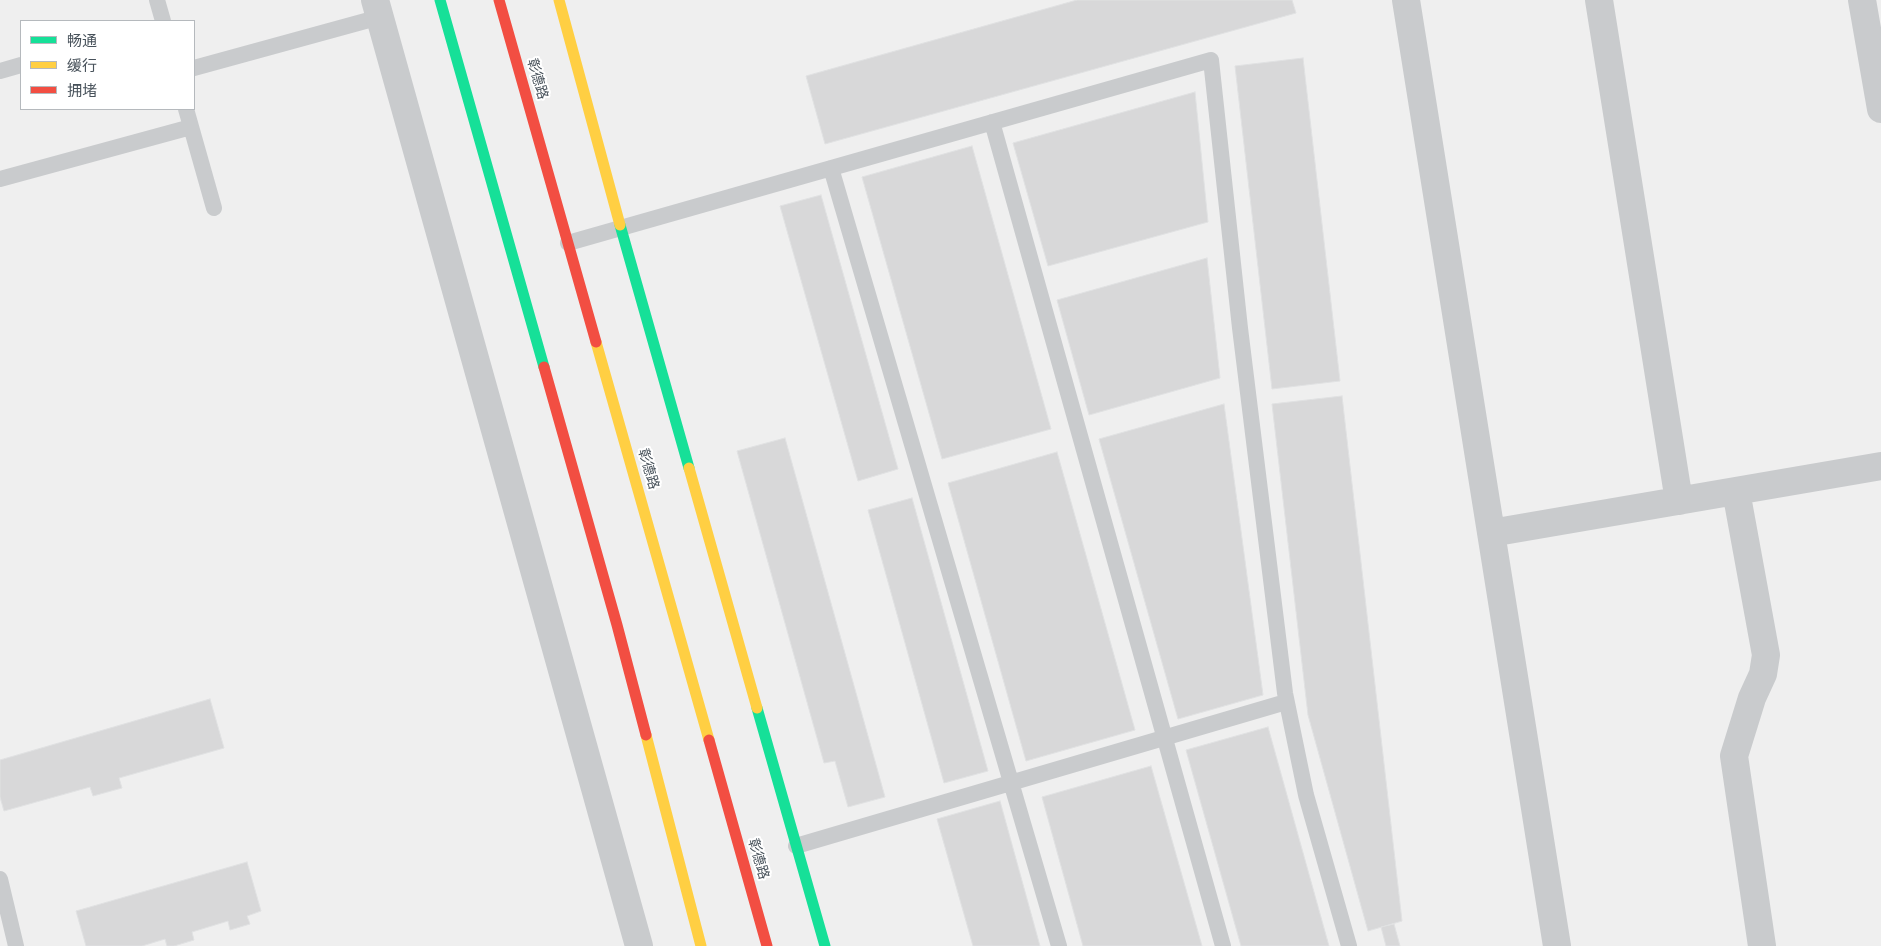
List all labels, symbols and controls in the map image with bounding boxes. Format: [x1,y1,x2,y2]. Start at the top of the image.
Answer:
legend [20,20,195,110]
text: 畅通 [67,30,97,51]
text: 缓行 [67,55,97,76]
street label: 彰德路 [523,56,551,102]
text: 拥堵 [67,80,97,101]
street label: 彰德路 [634,446,662,492]
street label: 彰德路 [744,836,772,882]

